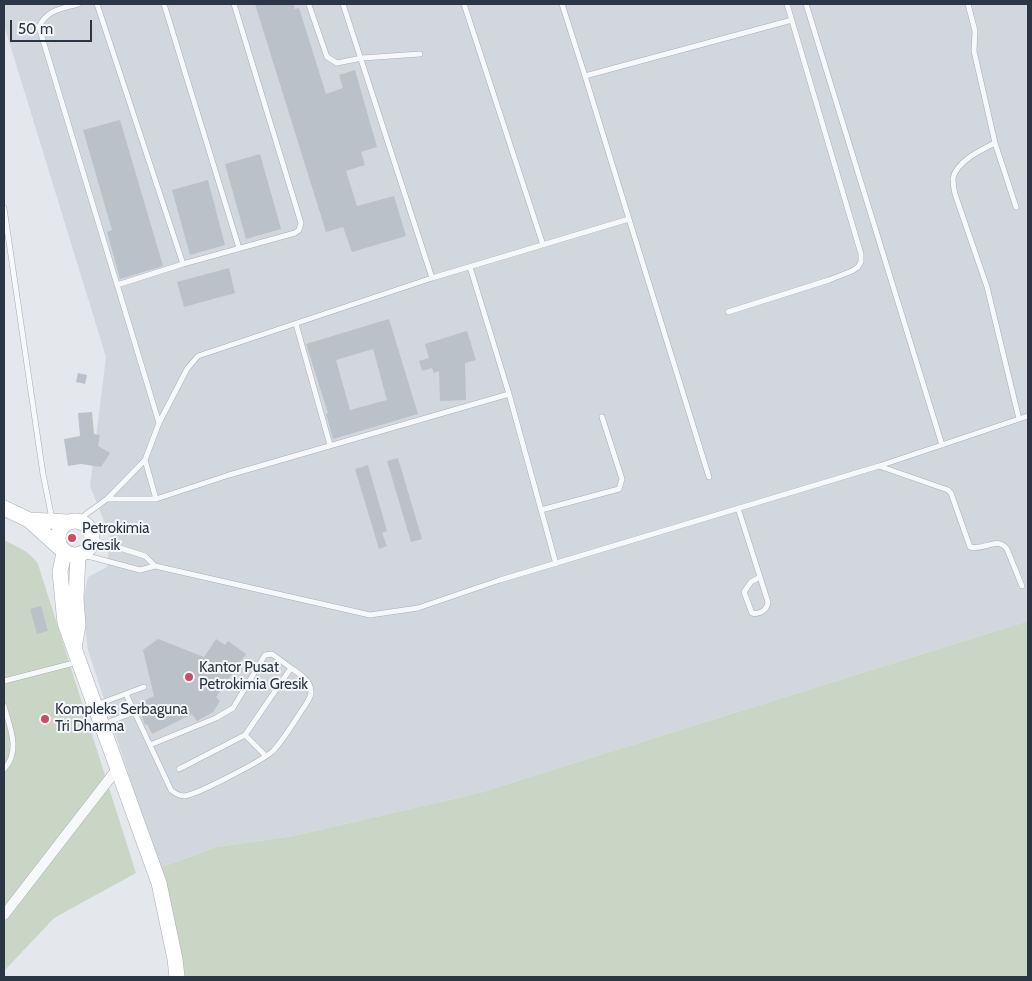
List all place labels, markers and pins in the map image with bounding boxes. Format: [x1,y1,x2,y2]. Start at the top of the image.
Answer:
place label: Petrokimia Gresik [82,520,149,555]
marker: Petrokimia Gresik [66,532,78,544]
place label: Kantor Pusat Petrokimia Gresik [199,659,308,694]
marker: Kantor Pusat Petrokimia Gresik [183,671,195,683]
place label: Kompleks Serbaguna Tri Dharma [55,701,188,736]
marker: Kompleks Serbaguna Tri Dharma [39,713,51,725]

